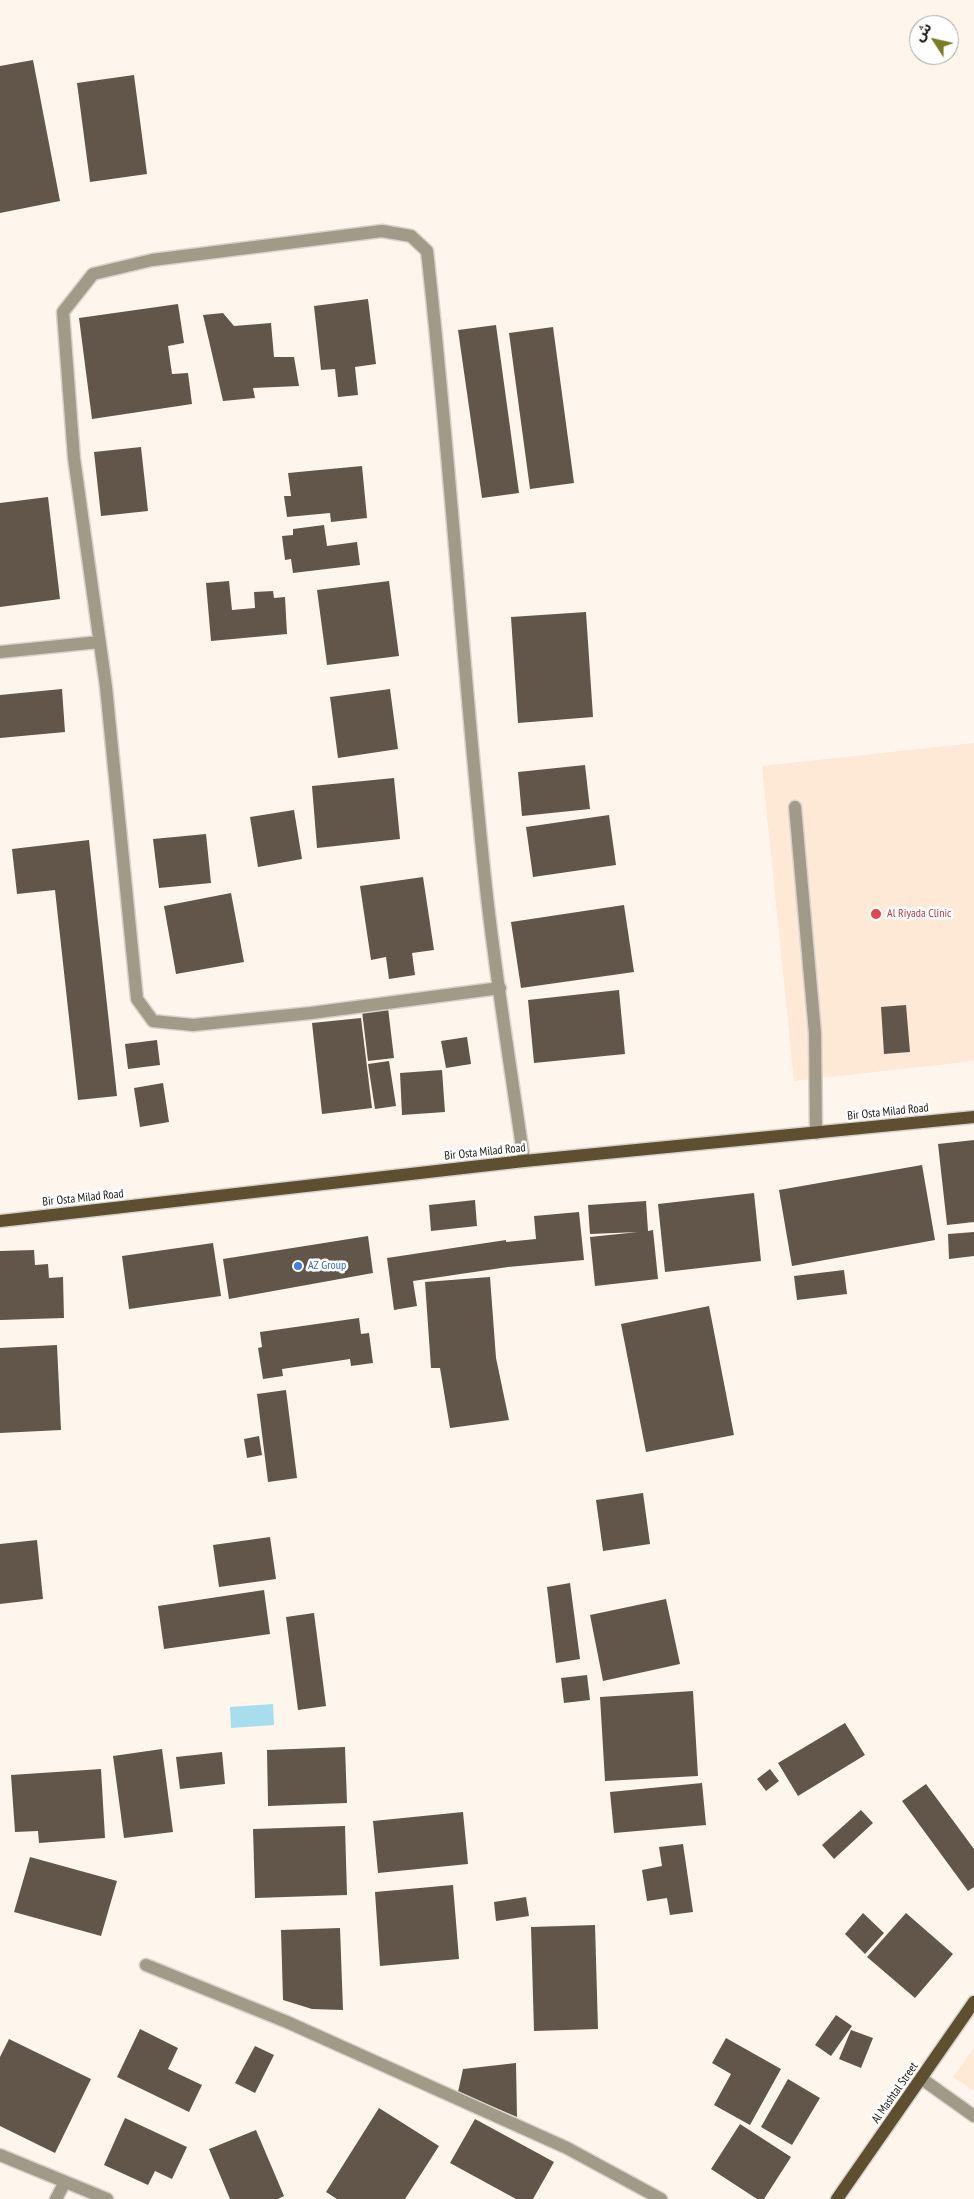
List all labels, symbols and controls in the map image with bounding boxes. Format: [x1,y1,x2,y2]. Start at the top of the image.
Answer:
north arrow [909,15,959,65]
text: ش [910,19,935,45]
marker: Al Riyada Clinic [869,907,883,921]
place label: Al Riyada Clinic [887,907,951,921]
street label: Bir Osta Milad Road [847,1101,929,1123]
street label: Bir Osta Milad Road [444,1141,526,1163]
street label: Bir Osta Milad Road [42,1187,124,1209]
place label: AZ Group [308,1259,346,1273]
marker: AZ Group [292,1260,304,1272]
street label: Al Mashtal Street [869,2060,921,2126]

